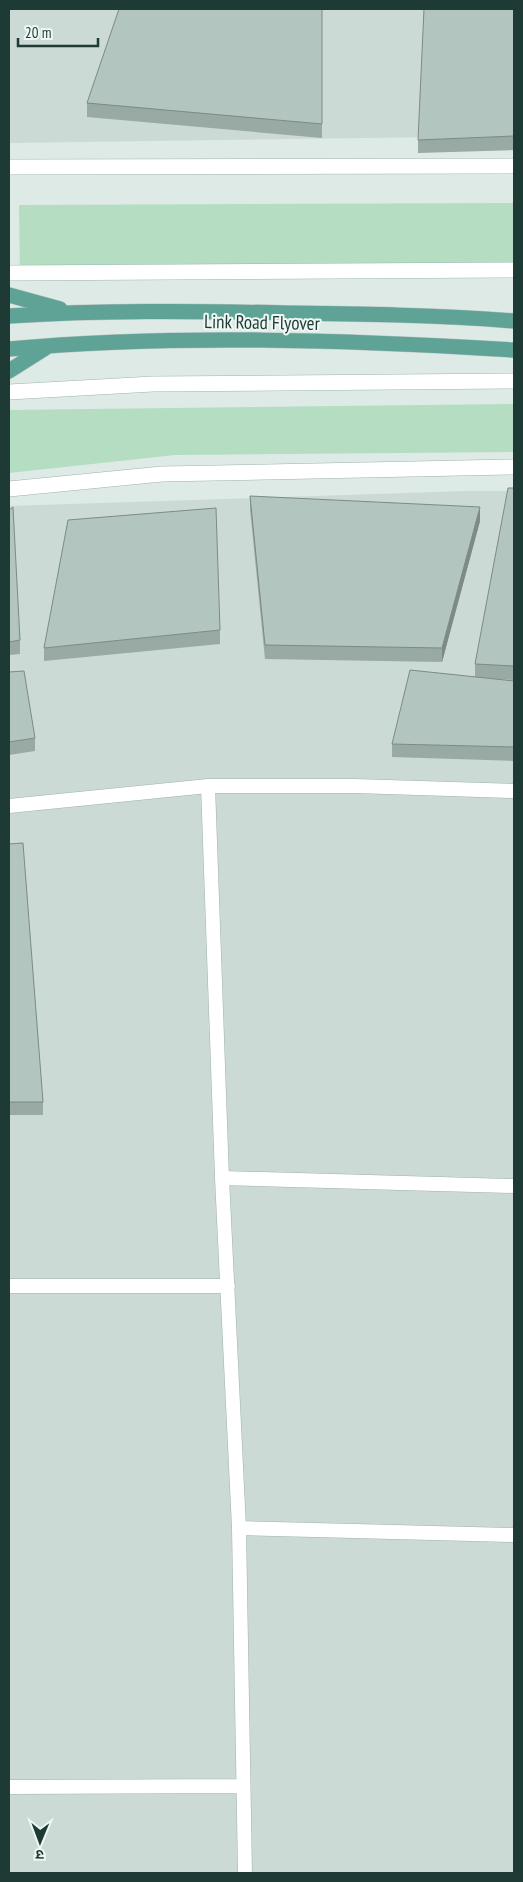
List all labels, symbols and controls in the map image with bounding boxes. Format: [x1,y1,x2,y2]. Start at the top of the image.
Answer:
scale bar [18,15,98,47]
text: 20 m [25,23,51,42]
street label: Link Road Flyover [204,309,321,335]
north arrow [15,1817,65,1867]
text: उ [35,1846,44,1864]

